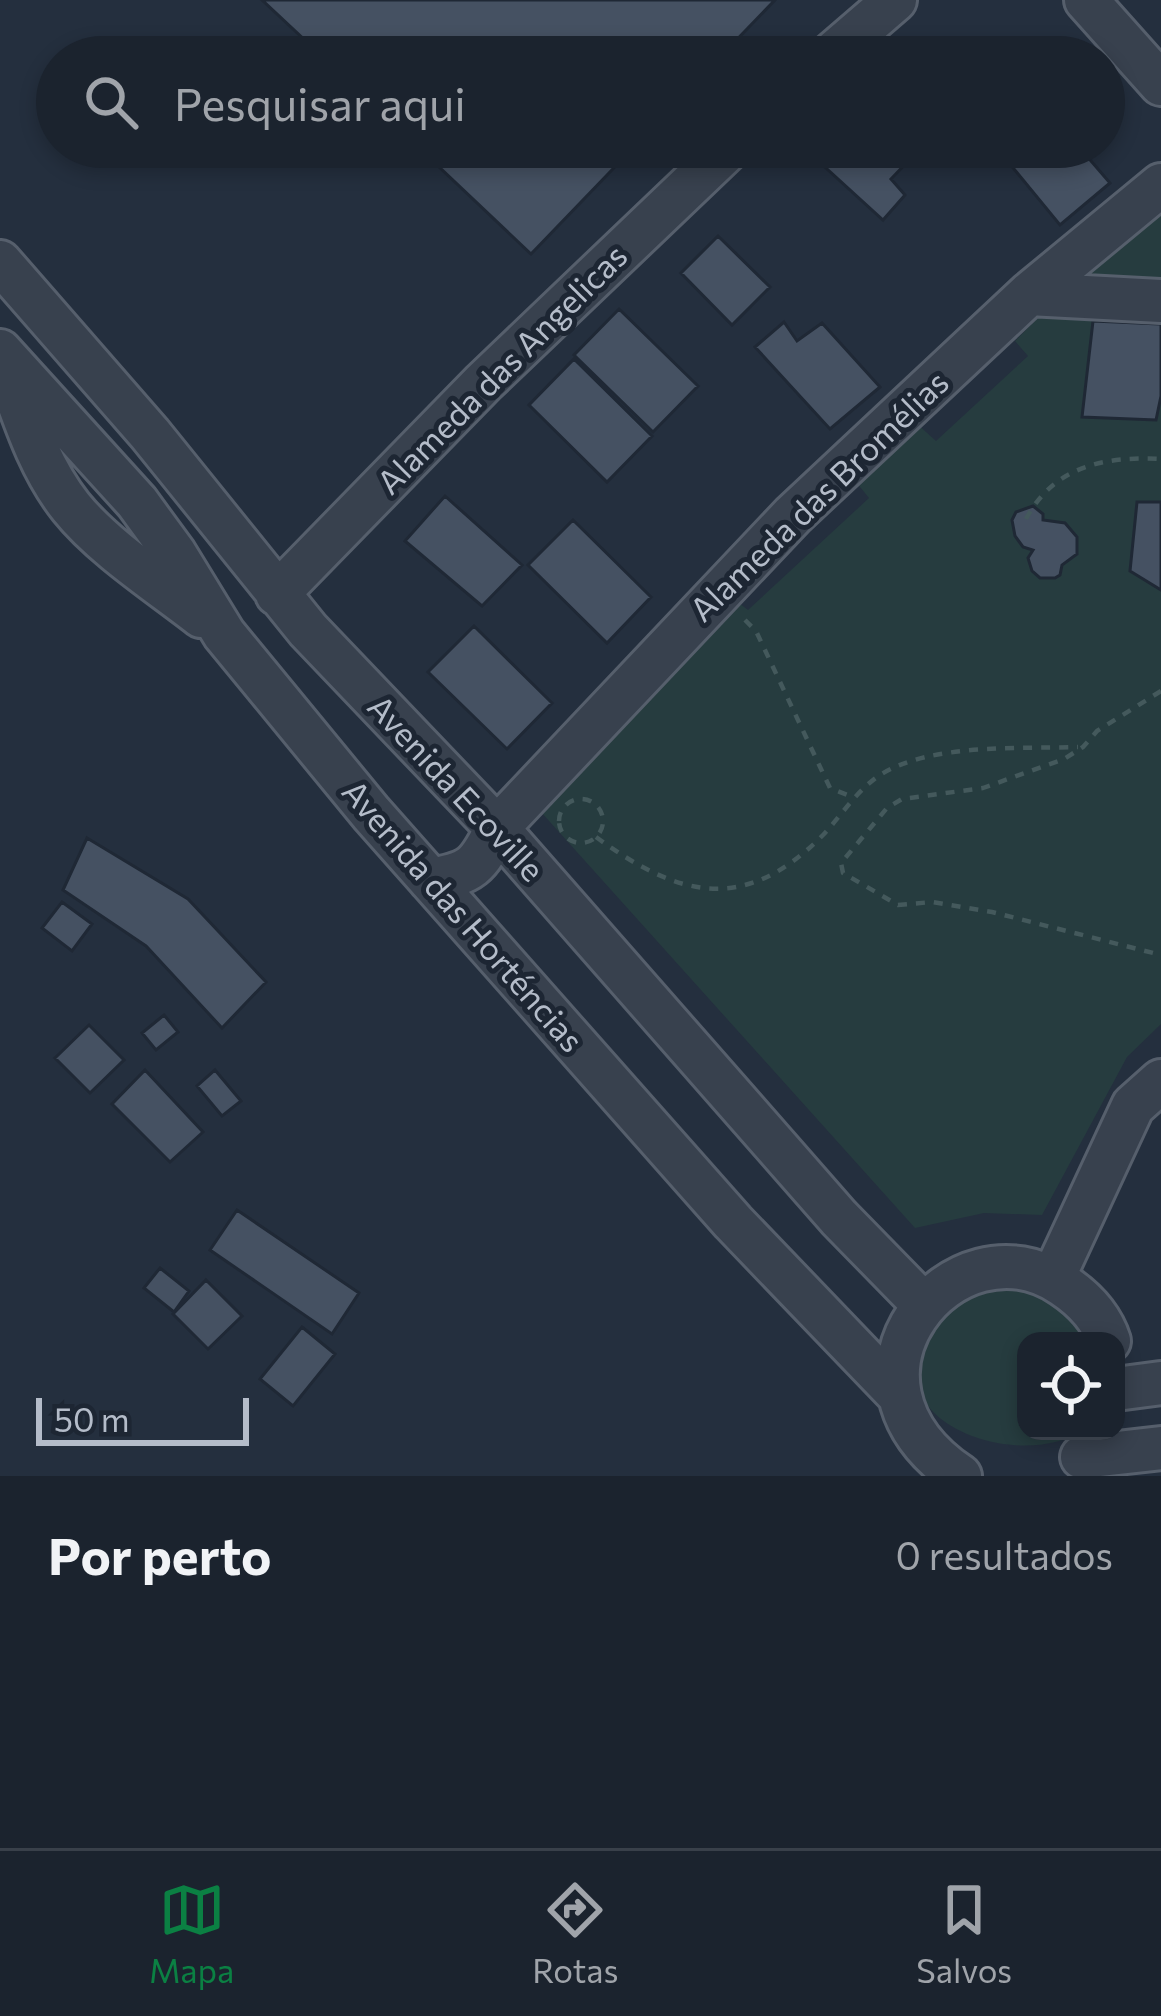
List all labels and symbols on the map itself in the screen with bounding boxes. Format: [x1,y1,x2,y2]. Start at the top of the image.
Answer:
street label: Alameda das Angelicas [367,234,635,502]
street label: Alameda das Bromélias [680,361,956,629]
street label: Avenida Ecoville [360,685,554,889]
street label: Avenida das Horténcias [335,771,594,1060]
scale bar [36,1392,249,1445]

